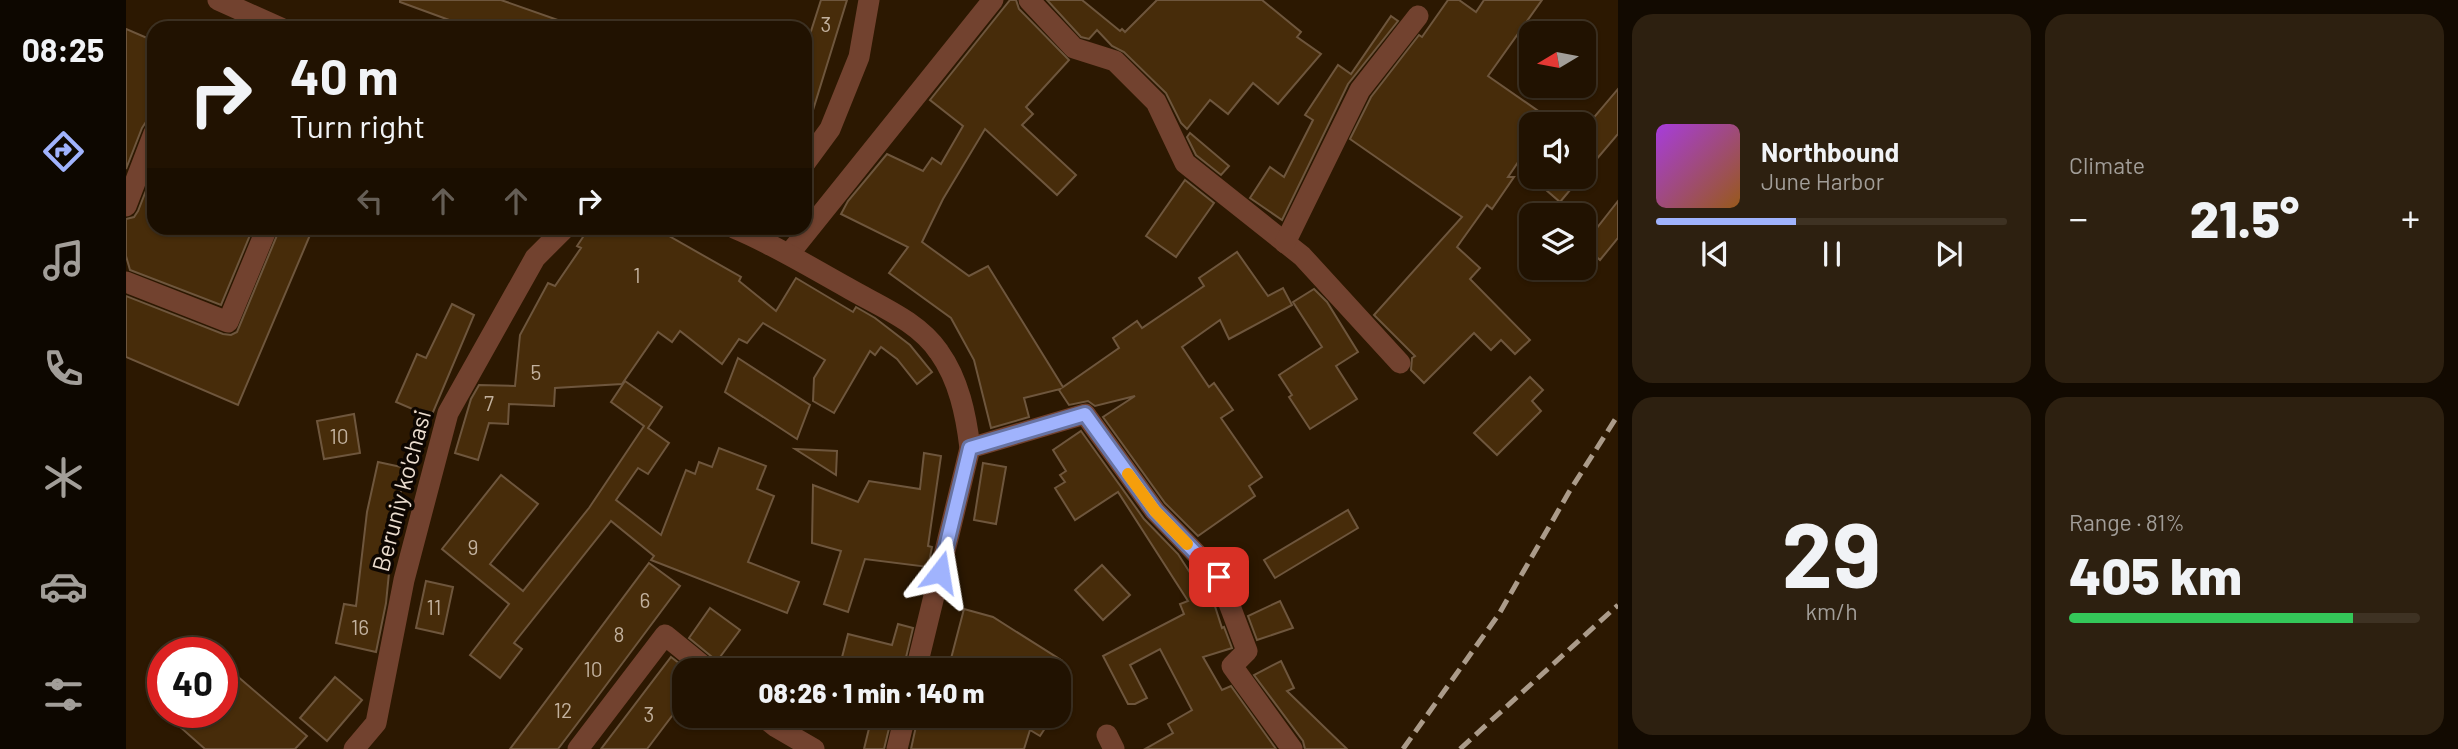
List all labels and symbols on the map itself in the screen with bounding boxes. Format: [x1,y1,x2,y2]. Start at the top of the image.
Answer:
house number: 3 [821,11,831,36]
north arrow [1519,21,1596,98]
house number: 1 [633,262,641,287]
house number: 5 [531,359,541,384]
house number: 7 [484,390,494,415]
street label: Beruniy ko'chasi [365,407,436,575]
house number: 10 [329,423,349,448]
house number: 9 [468,534,478,559]
position arrow [903,535,977,609]
pin [1189,547,1249,607]
house number: 6 [640,587,650,612]
house number: 11 [427,594,441,619]
house number: 16 [351,614,369,639]
house number: 8 [614,621,624,646]
speed limit sign: 40 [147,637,238,728]
house number: 10 [583,656,603,681]
house number: 12 [554,697,572,722]
house number: 3 [644,701,654,726]

